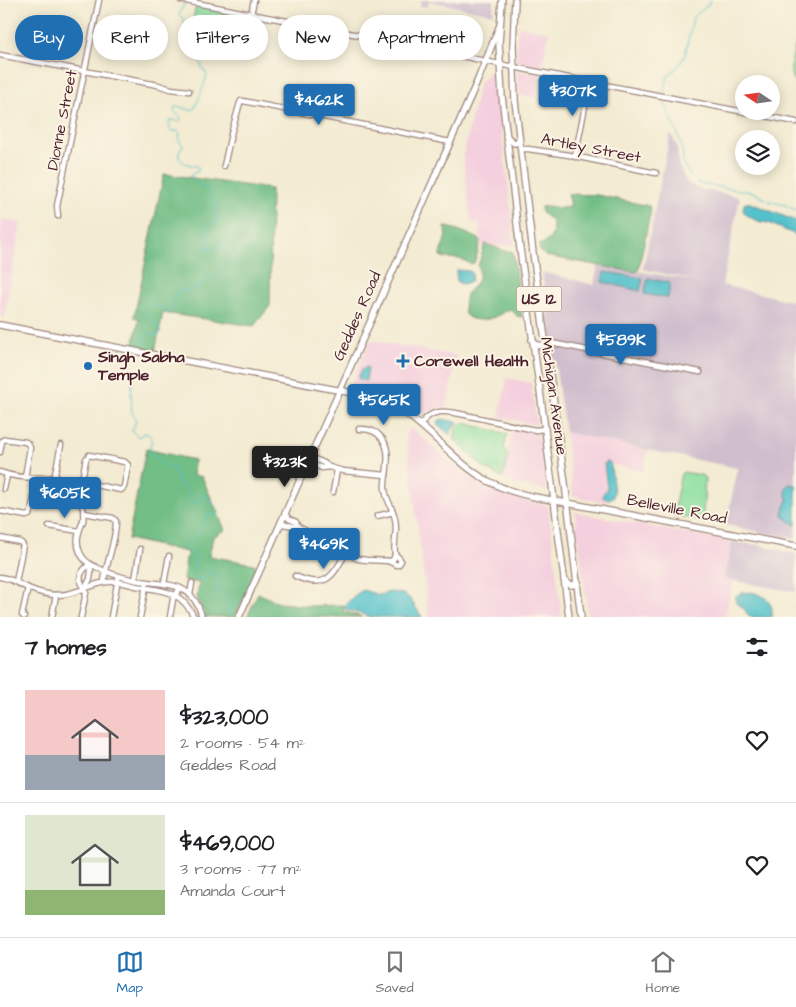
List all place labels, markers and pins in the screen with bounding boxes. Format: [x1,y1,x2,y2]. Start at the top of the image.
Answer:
pin: $307K [538,74,608,117]
pin: $462K [284,84,354,126]
pin: $589K [586,324,656,366]
place label: Singh Sabha Temple [97,346,186,386]
place label: Corewell Health [414,350,529,372]
marker: Corewell Health [396,354,410,368]
marker: Singh Sabha Temple [82,360,94,372]
pin: $565K [349,384,419,426]
pin: $323K [250,446,320,488]
pin: $605K [30,476,100,519]
pin: $469K [289,528,359,570]

